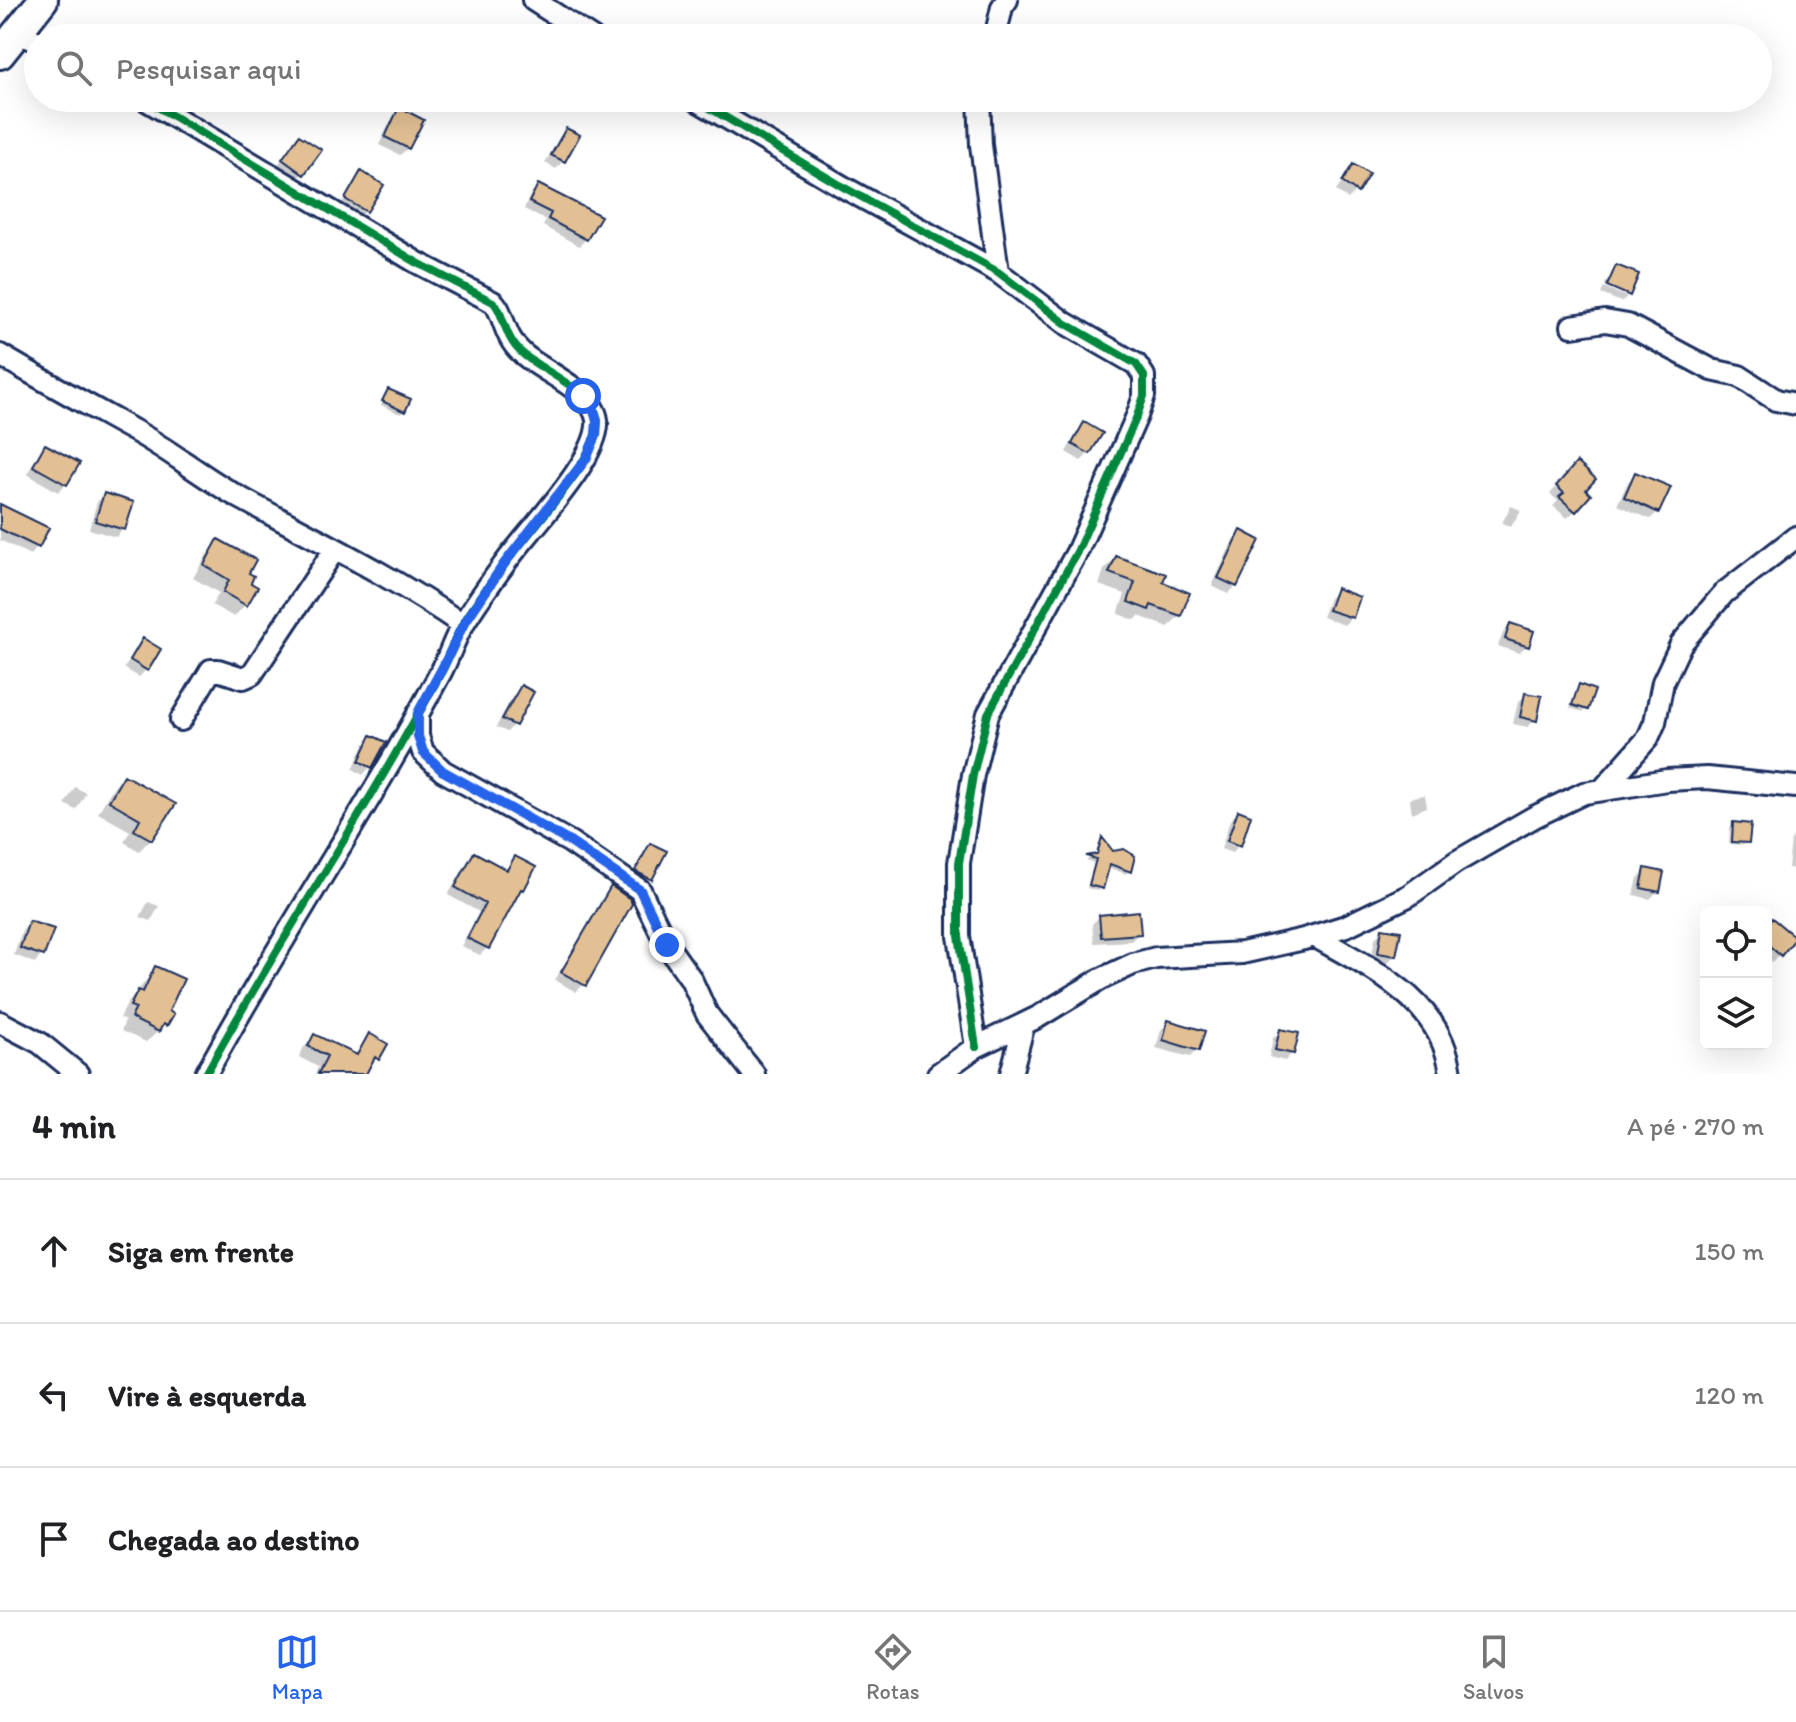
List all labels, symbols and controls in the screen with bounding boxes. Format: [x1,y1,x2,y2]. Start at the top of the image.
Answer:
search box [24,24,1772,112]
icon: search [52,46,96,90]
text: Pesquisar aqui [116,50,301,87]
route start [565,378,601,414]
map controls [1700,906,1772,1050]
button: locate [1700,906,1772,978]
route end [649,927,685,963]
button: layers [1700,978,1772,1050]
text: 4 min [32,1106,116,1147]
text: A pé · 270 m [1627,1110,1764,1142]
icon: ahead [32,1229,76,1273]
text: Siga em frente [108,1233,294,1270]
text: 150 m [1695,1235,1764,1267]
icon: left [32,1373,76,1417]
text: Vire à esquerda [108,1377,306,1414]
text: 120 m [1695,1379,1764,1411]
icon: arrive [32,1517,76,1561]
text: Chegada ao destino [108,1521,360,1558]
tab: Mapa [272,1630,323,1705]
tab: Rotas [866,1630,920,1705]
tab: Salvos [1463,1630,1524,1705]

